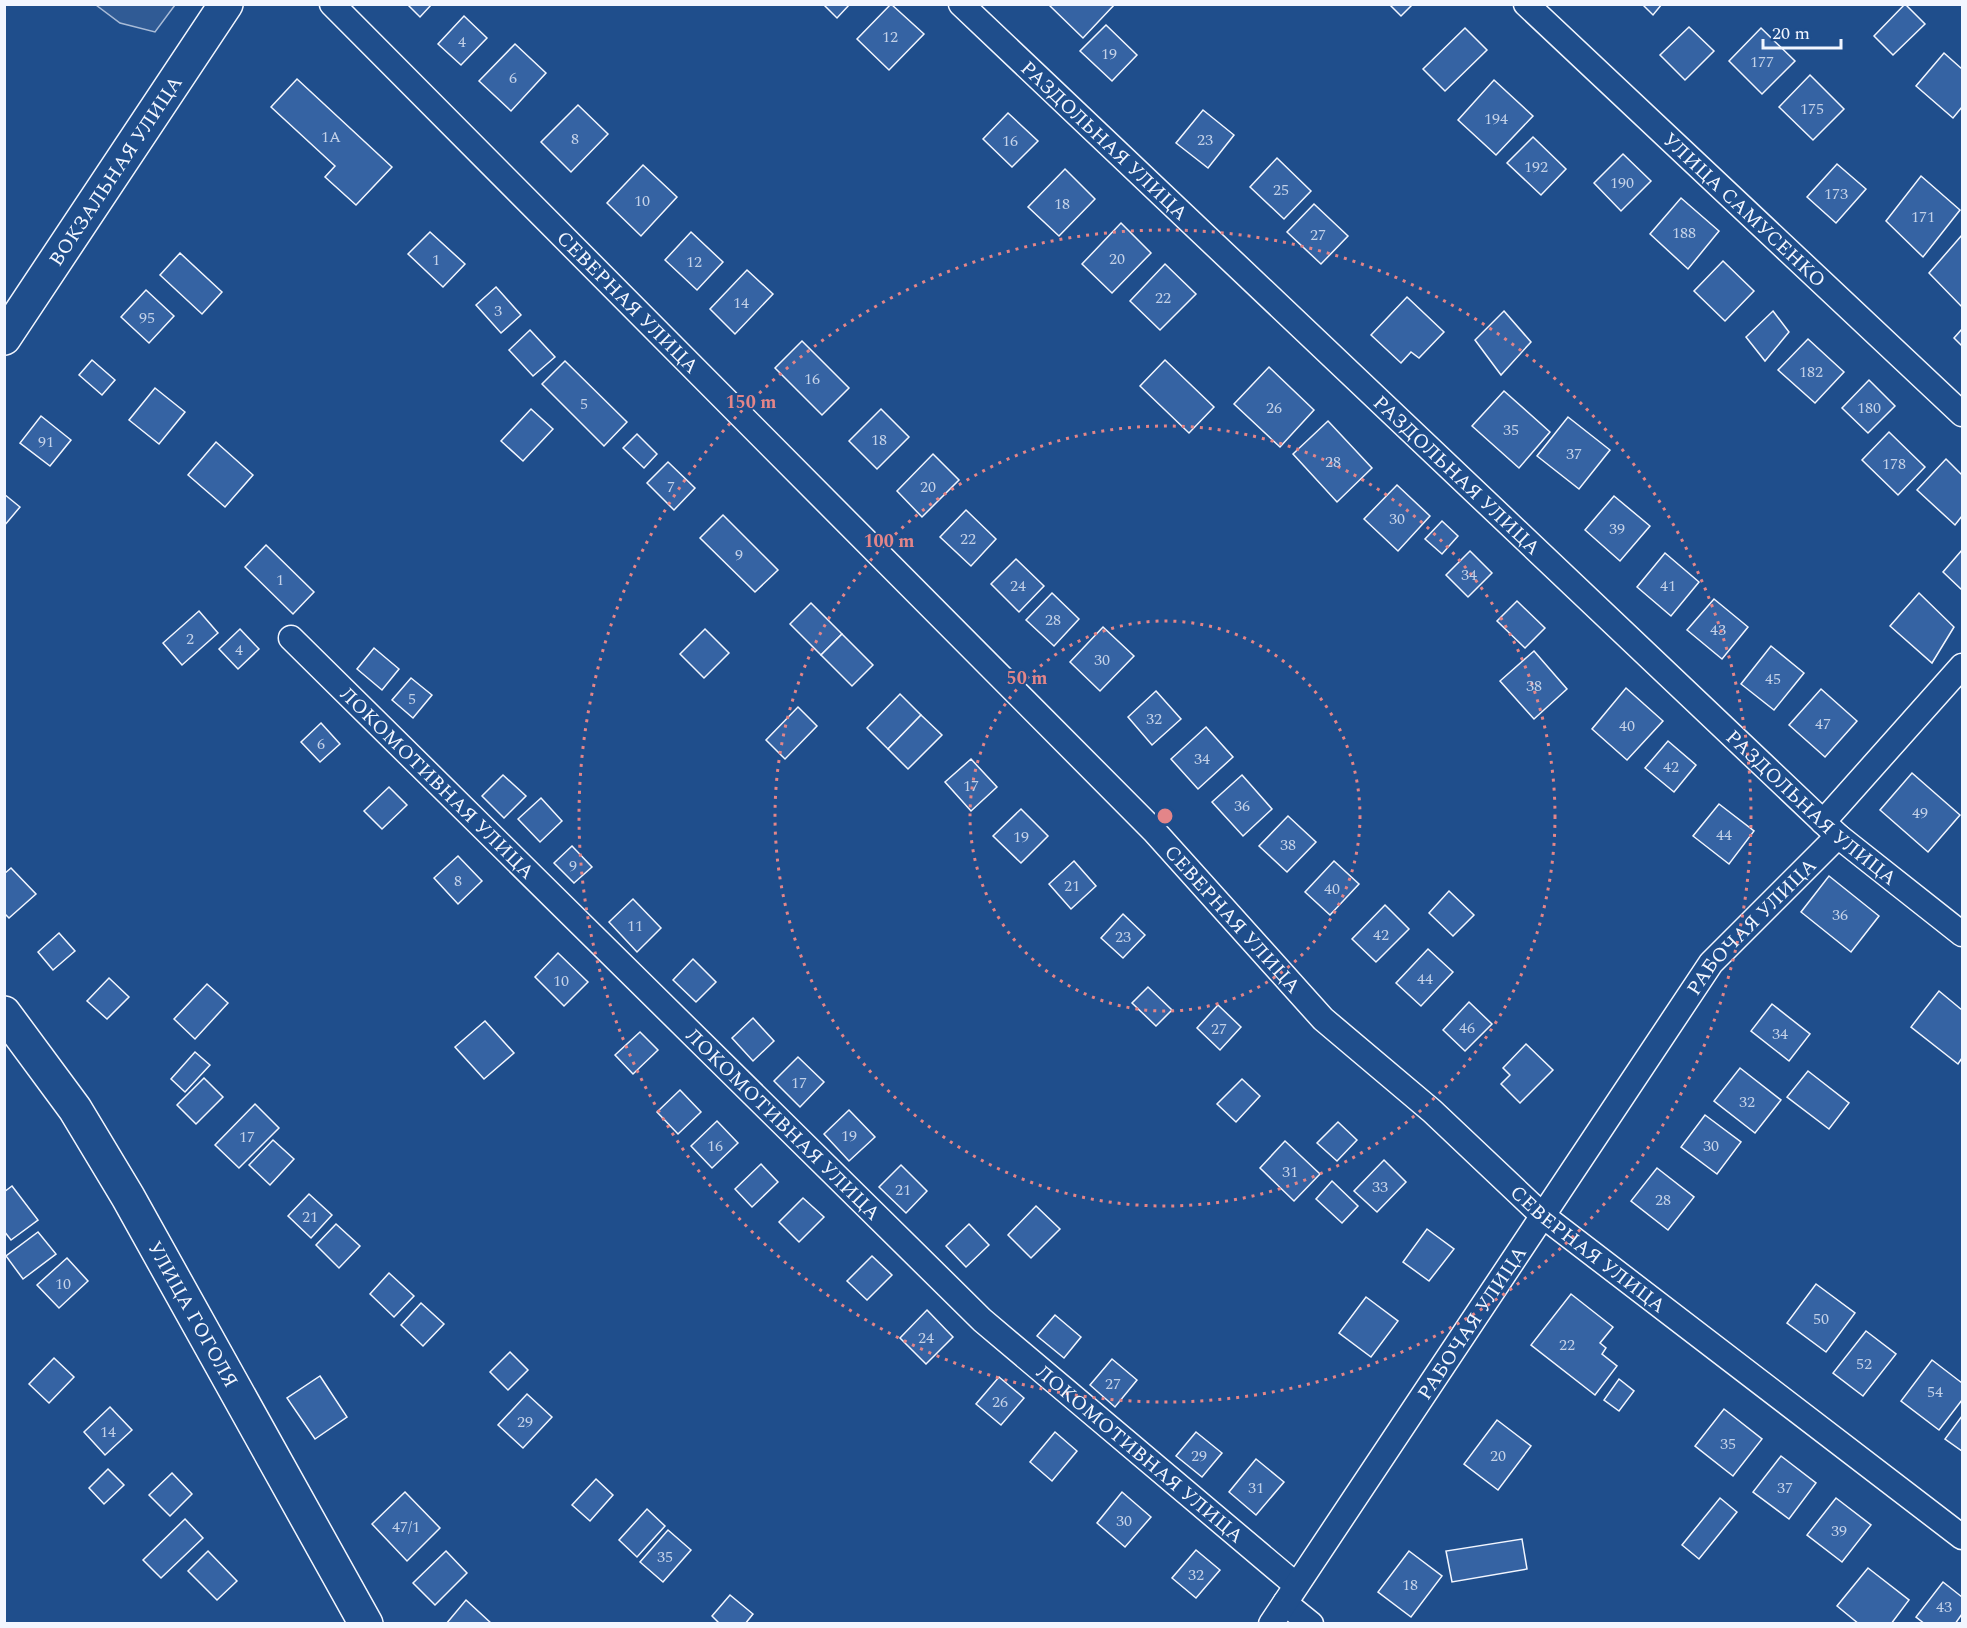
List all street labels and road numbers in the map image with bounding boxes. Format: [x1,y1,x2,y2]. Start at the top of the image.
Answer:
street label: РАЗДОЛЬНАЯ УЛИЦА [1013,54,1195,228]
street label: ВОКЗАЛЬНАЯ УЛИЦА [42,70,190,272]
street label: УЛИЦА САМУСЕНКО [1655,126,1832,295]
street label: СЕВЕРНАЯ УЛИЦА [549,224,706,381]
street label: РАЗДОЛЬНАЯ УЛИЦА [1366,388,1547,563]
street label: ЛОКОМОТИВНАЯ УЛИЦА [333,680,541,887]
street label: РАЗДОЛЬНАЯ УЛИЦА [1718,723,1903,893]
street label: СЕВЕРНАЯ УЛИЦА [1157,838,1307,1001]
street label: РАБОЧАЯ УЛИЦА [1679,851,1824,1002]
street label: ЛОКОМОТИВНАЯ УЛИЦА [679,1022,887,1228]
street label: СЕВЕРНАЯ УЛИЦА [1503,1178,1672,1321]
street label: УЛИЦА ГОГОЛЯ [139,1236,245,1393]
street label: РАБОЧАЯ УЛИЦА [1410,1240,1535,1406]
street label: ЛОКОМОТИВНАЯ УЛИЦА [1029,1358,1250,1551]

